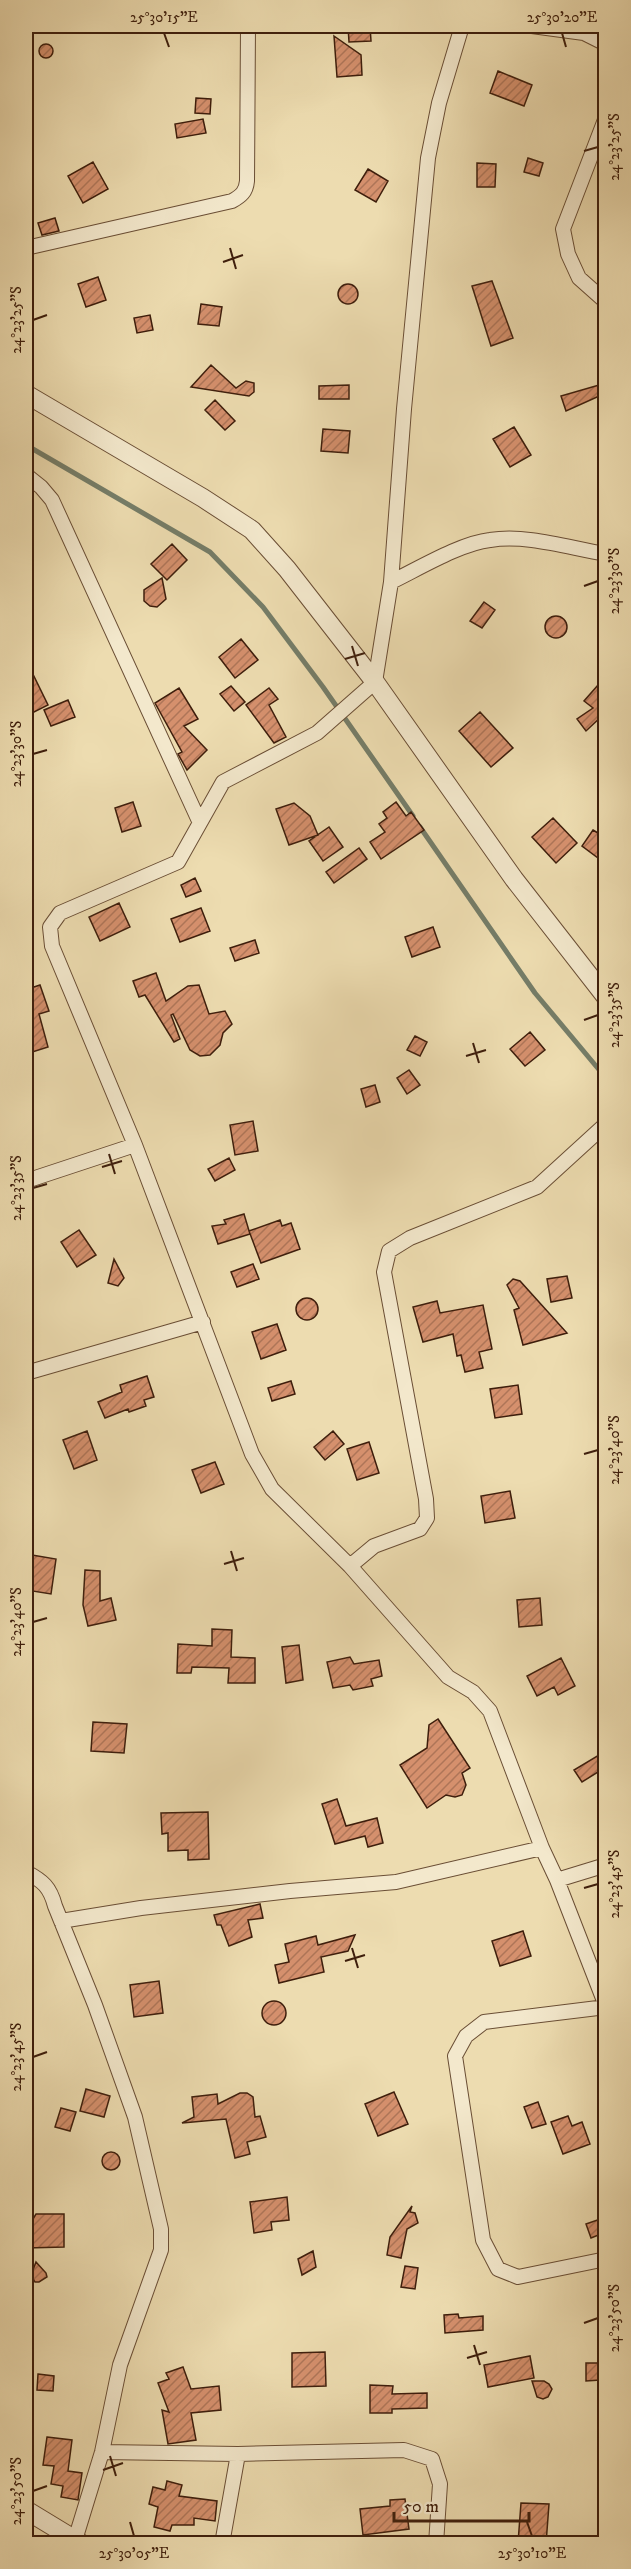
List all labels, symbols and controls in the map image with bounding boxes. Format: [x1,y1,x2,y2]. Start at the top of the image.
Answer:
text: 25°30'15"E [130,8,198,27]
text: 25°30'20"E [527,8,598,27]
text: 24°23'25"S [605,113,624,181]
text: 24°23'25"S [7,286,26,354]
text: 24°23'30"S [605,548,624,614]
text: 24°23'30"S [7,721,26,787]
text: 24°23'35"S [605,982,624,1048]
text: 24°23'35"S [7,1155,26,1221]
text: 24°23'40"S [605,1415,624,1485]
text: 24°23'40"S [7,1587,26,1657]
text: 24°23'45"S [605,1849,624,1918]
text: 24°23'45"S [7,2022,26,2091]
text: 24°23'50"S [605,2284,624,2352]
text: 24°23'50"S [7,2457,26,2525]
scale bar [394,2485,529,2523]
text: 50 m [403,2496,439,2518]
text: 25°30'05"E [99,2544,170,2563]
text: 25°30'10"E [498,2544,567,2563]

